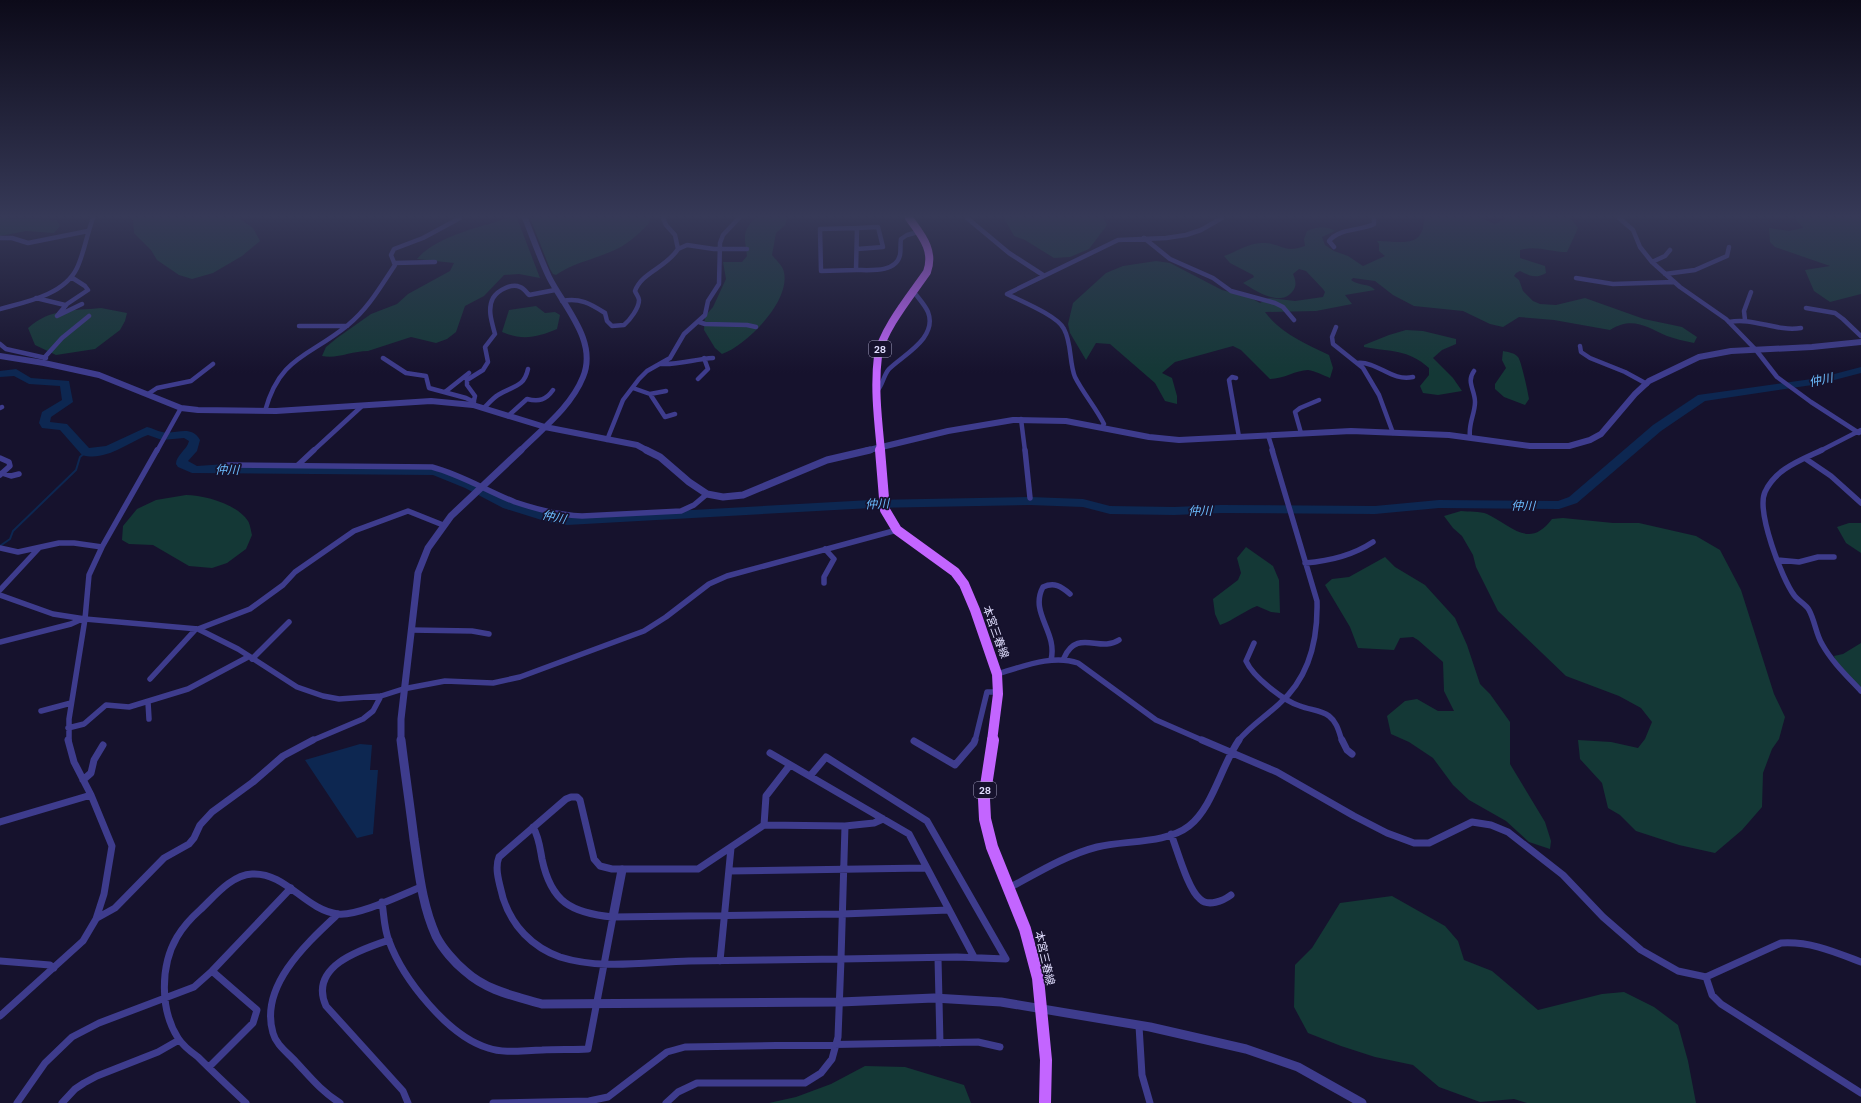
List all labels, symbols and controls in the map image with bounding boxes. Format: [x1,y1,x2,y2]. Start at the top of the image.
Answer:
road number: 28 [869,341,891,357]
water label: 仲川 [1808,369,1836,390]
water label: 仲川 [215,462,241,478]
water label: 仲川 [865,496,891,512]
water label: 仲川 [1511,498,1537,514]
water label: 仲川 [1188,503,1214,519]
water label: 仲川 [541,507,569,528]
street label: 本宮三春線 [980,604,1012,660]
road number: 28 [974,782,996,798]
street label: 本宮三春線 [1032,930,1058,986]

